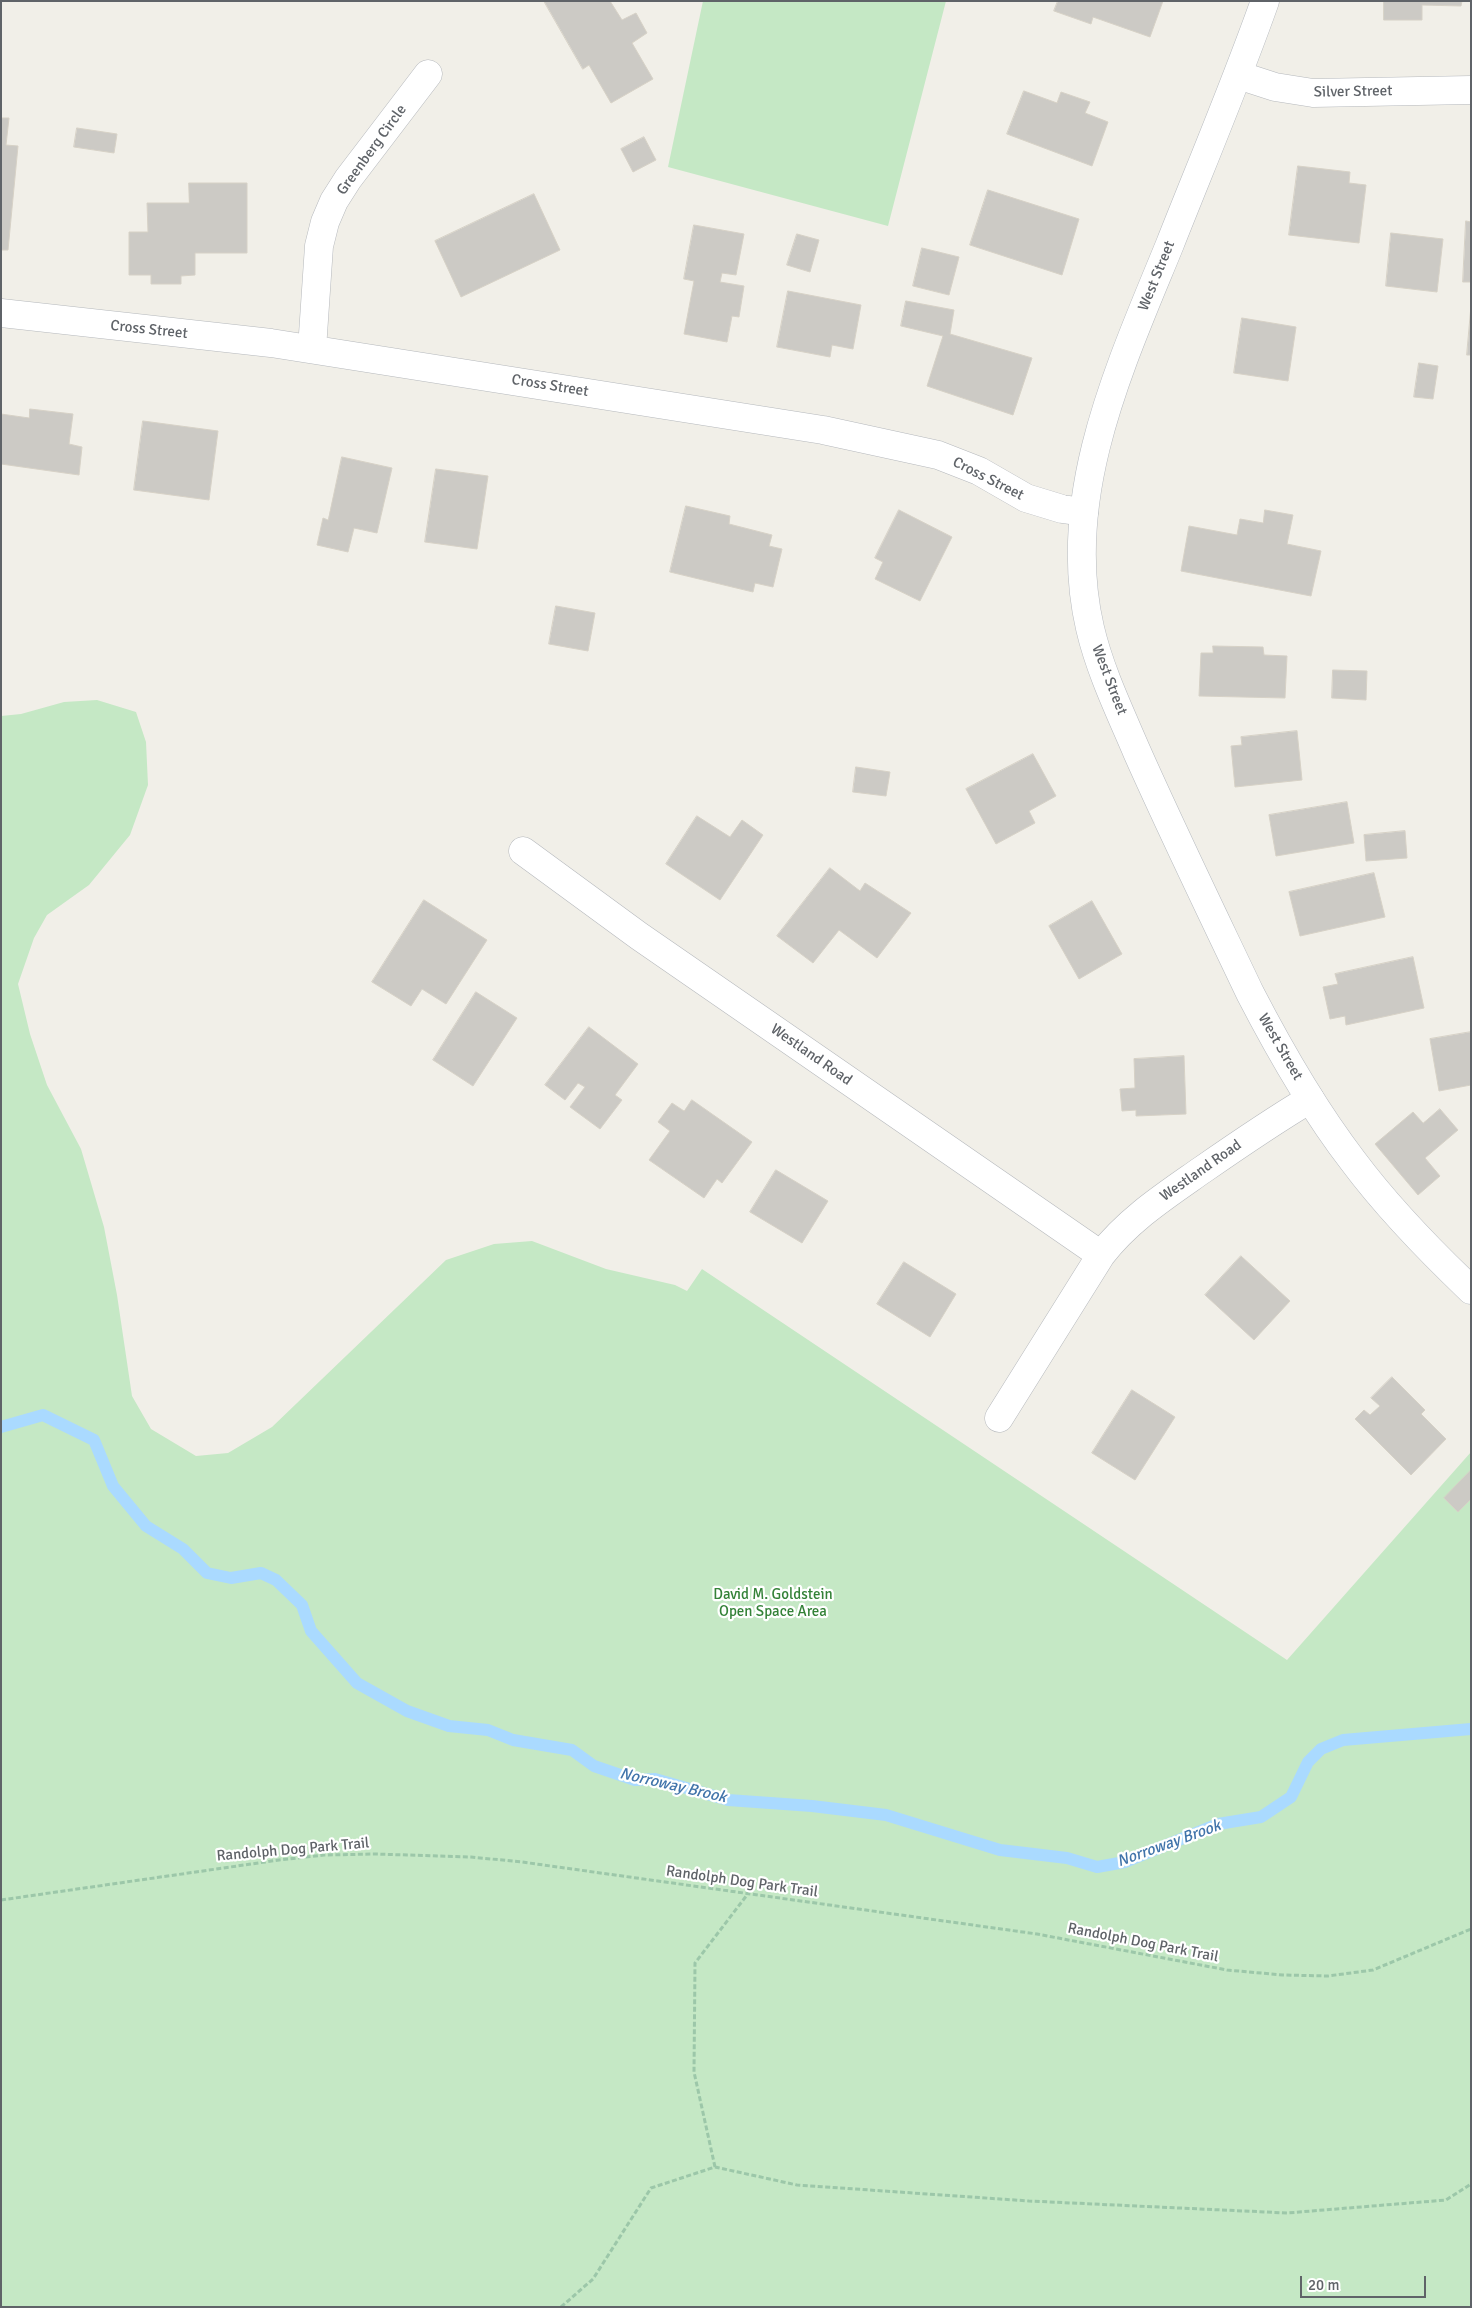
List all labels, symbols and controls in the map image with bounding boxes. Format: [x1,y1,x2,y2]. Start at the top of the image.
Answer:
street label: Silver Street [1314,82,1392,102]
street label: Greenberg Circle [333,101,411,199]
street label: West Street [1135,238,1179,314]
street label: Cross Street [109,317,189,343]
street label: Cross Street [510,371,590,401]
street label: Cross Street [949,453,1027,505]
street label: West Street [1087,642,1131,718]
street label: West Street [1254,1011,1306,1083]
street label: Westland Road [767,1020,855,1090]
street label: Westland Road [1157,1136,1245,1206]
park label: David M. Goldstein Open Space Area [713,1586,833,1621]
water label: Norroway Brook [618,1764,728,1808]
water label: Norroway Brook [1115,1816,1223,1872]
street label: Randolph Dog Park Trail [216,1834,370,1866]
street label: Randolph Dog Park Trail [665,1862,819,1902]
street label: Randolph Dog Park Trail [1066,1920,1220,1966]
scale bar [1302,2266,1428,2298]
text: 20 m [1308,2276,1339,2294]

